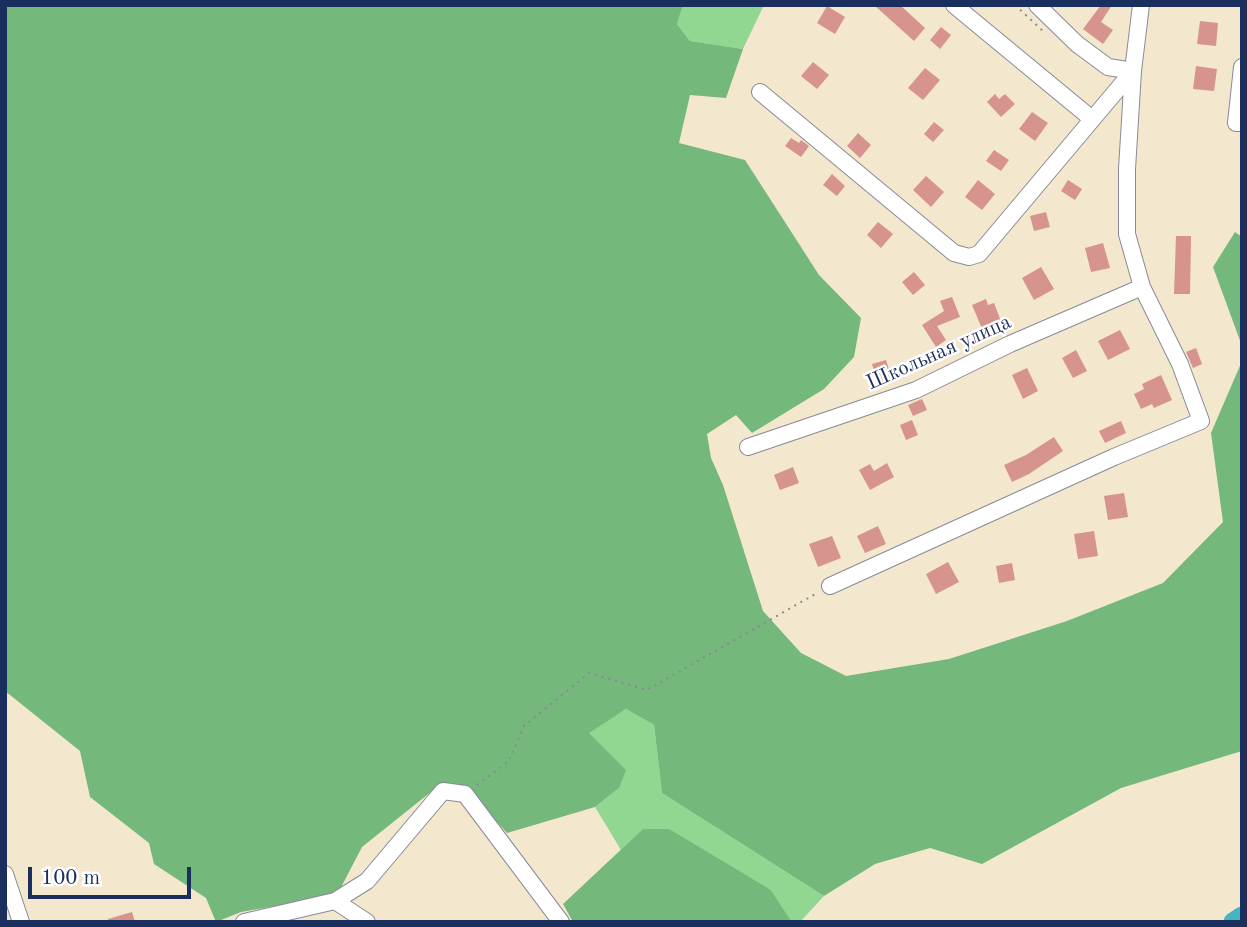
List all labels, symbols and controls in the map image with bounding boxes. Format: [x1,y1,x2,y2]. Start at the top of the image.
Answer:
street label: Школьная улица [863,310,1015,396]
scale bar [32,853,194,897]
text: 100 m [41,868,100,889]

